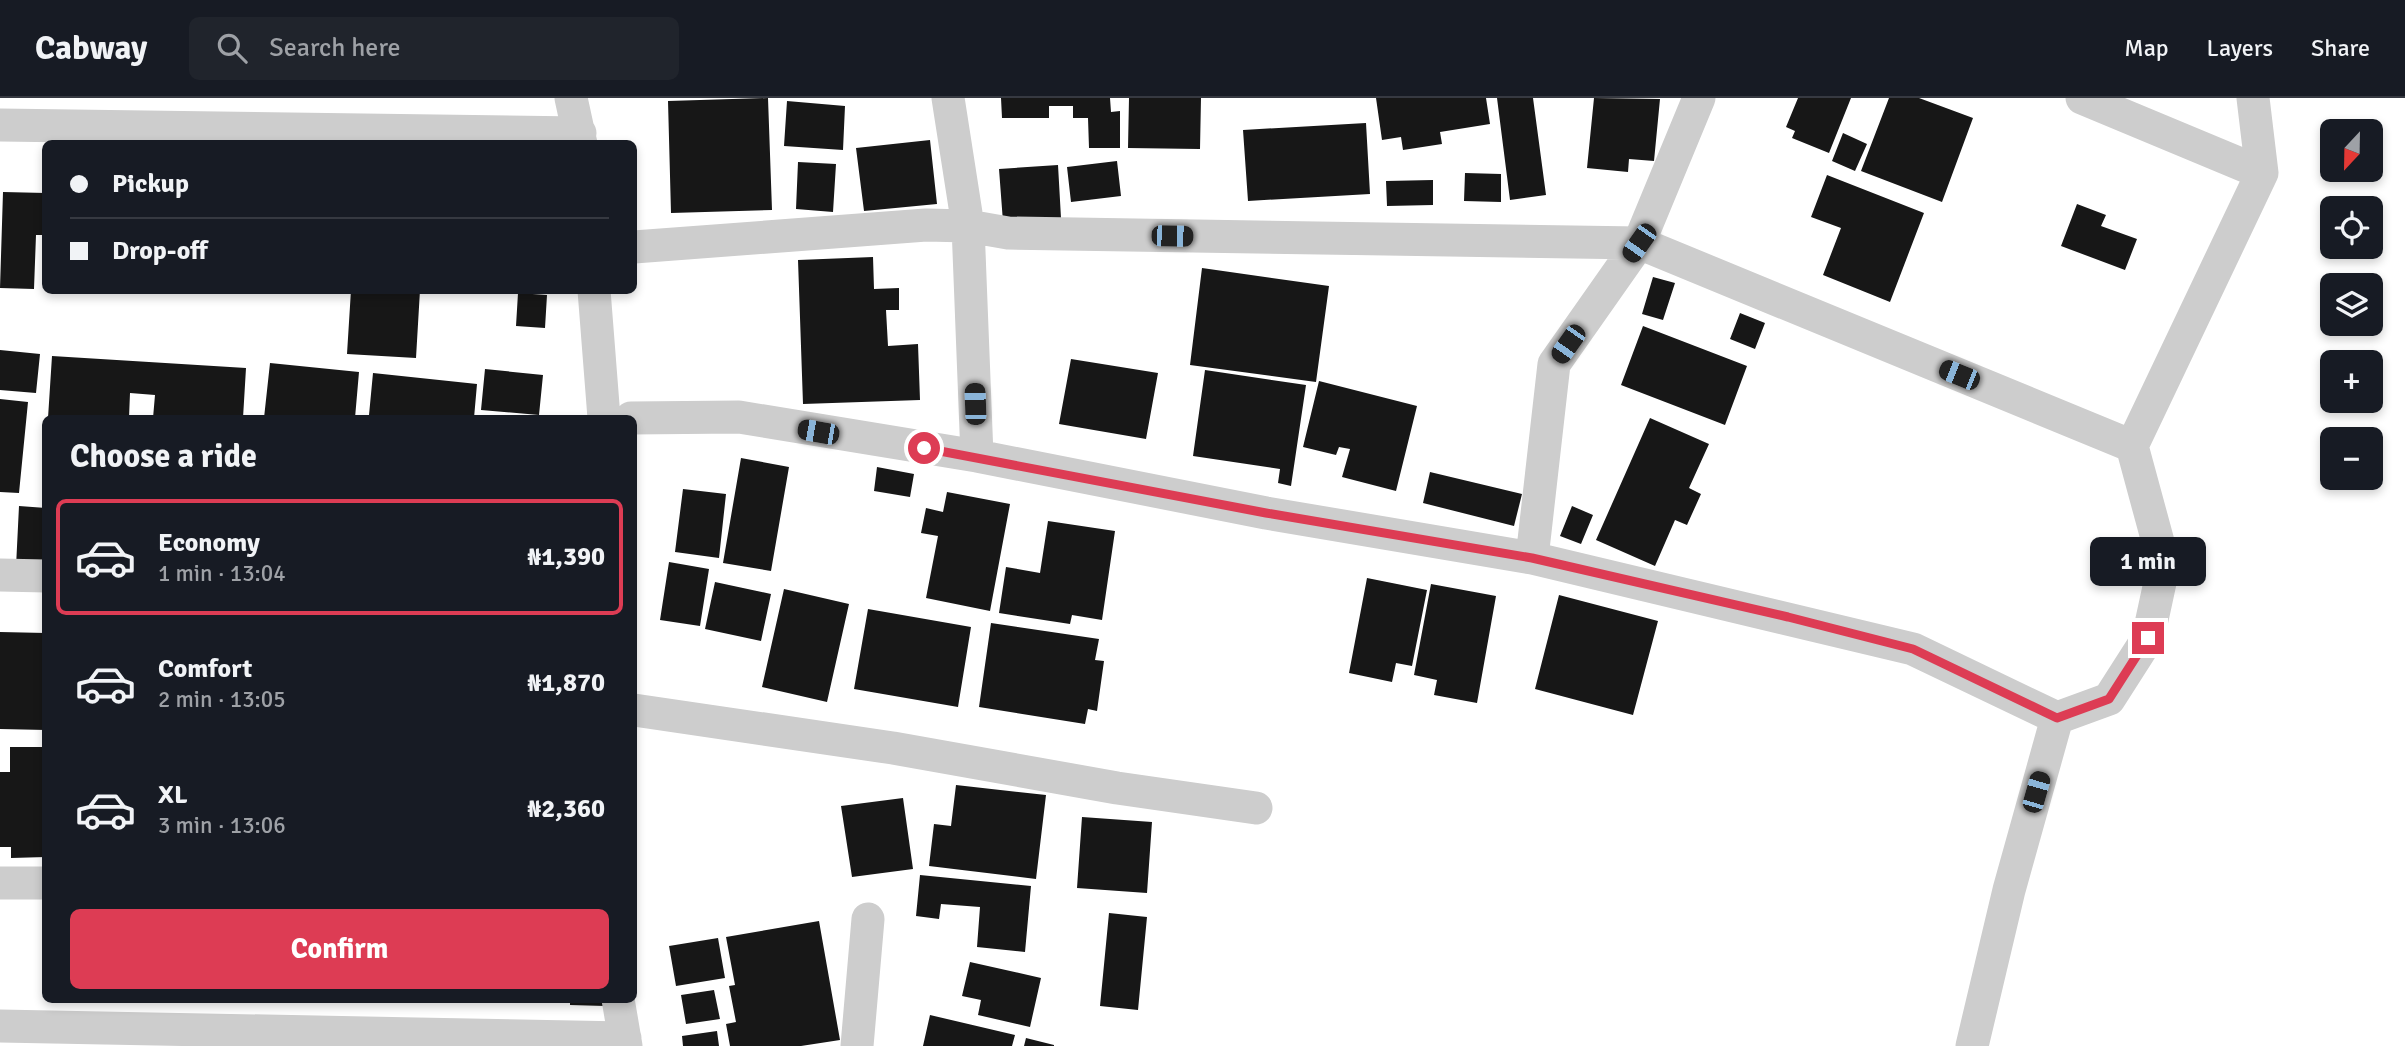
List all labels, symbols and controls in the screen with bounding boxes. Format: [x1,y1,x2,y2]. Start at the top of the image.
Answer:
search box [189,17,679,80]
text: Cabway [35,28,147,69]
icon: search [213,29,251,67]
text: Search here [269,32,400,64]
text: Map [2124,33,2169,63]
text: Layers [2207,33,2273,63]
text: Share [2311,33,2370,63]
north arrow [2320,119,2384,182]
map controls [2320,119,2383,490]
text: Pickup [112,168,189,200]
button: locate [2320,196,2383,259]
car [1619,220,1660,266]
car [1151,225,1194,247]
text: Drop-off [112,235,208,267]
button: layers [2320,273,2383,336]
car [1548,321,1589,367]
button: + [2320,350,2383,413]
car [1936,357,1983,393]
car [964,383,987,425]
car [796,418,841,446]
button: − [2320,427,2383,490]
route start [908,432,940,464]
text: Choose a ride [70,437,257,476]
icon: car [74,526,137,589]
text: Economy [158,527,260,559]
callout: 1 min [2090,536,2206,586]
text: ₦1,390 [527,541,605,573]
text: 1 min [2120,547,2176,576]
text: 1 min · 13:04 [158,559,286,588]
route end [2132,622,2164,654]
icon: car [74,652,137,715]
text: Comfort [158,653,252,685]
text: ₦1,870 [527,667,605,699]
text: 2 min · 13:05 [158,685,286,714]
car [2021,769,2052,815]
icon: car [74,778,137,841]
text: XL [158,779,188,811]
text: ₦2,360 [527,793,605,825]
text: 3 min · 13:06 [158,811,286,840]
button: Confirm [70,909,609,989]

